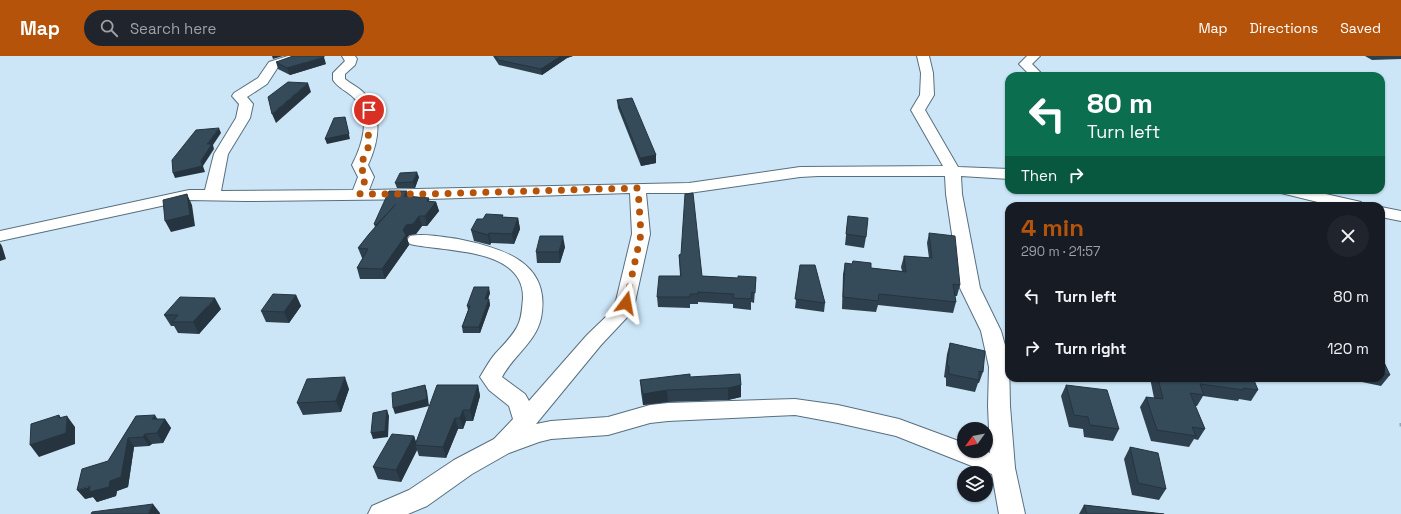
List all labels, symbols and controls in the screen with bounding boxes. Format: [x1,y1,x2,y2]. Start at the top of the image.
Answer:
search box [84,10,364,46]
text: Map [20,16,60,41]
icon: search [98,17,120,39]
text: Search here [130,19,216,38]
text: Map [1198,19,1228,37]
text: Directions [1250,19,1318,37]
text: Saved [1340,19,1381,37]
text: 80 m [1087,85,1153,121]
icon: left [1021,88,1073,140]
pin [352,93,386,127]
icon: arrive [358,99,380,121]
text: Turn left [1087,120,1160,143]
icon: right [1065,164,1087,186]
text: Then [1021,166,1057,185]
text: 4 min [1021,212,1084,243]
button: close [1327,215,1369,257]
text: 290 m · 21:57 [1021,243,1100,260]
position arrow [605,282,647,324]
icon: left [1021,285,1043,307]
text: Turn left [1055,287,1117,306]
text: 80 m [1333,287,1369,306]
icon: right [1021,337,1043,359]
text: Turn right [1055,339,1126,358]
text: 120 m [1327,339,1369,358]
north arrow [957,422,993,458]
map controls [957,422,993,502]
button: layers [957,466,993,502]

